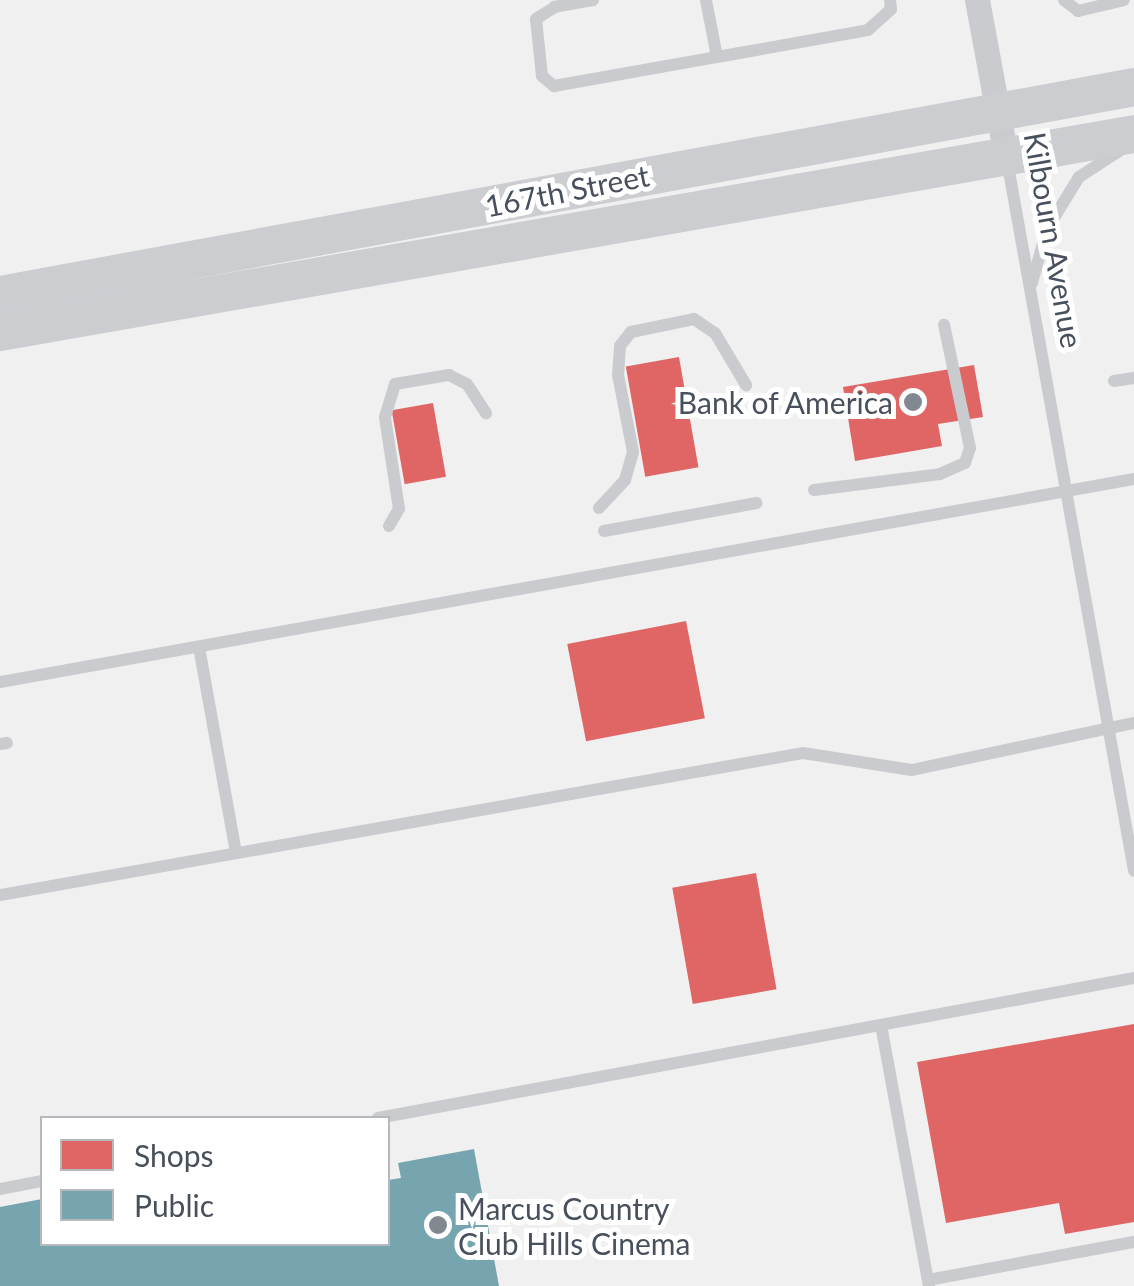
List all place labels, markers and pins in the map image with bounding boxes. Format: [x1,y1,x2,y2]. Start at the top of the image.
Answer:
place label: Bank of America [676,384,893,420]
marker: Bank of America [902,391,924,413]
place label: Marcus Country Club Hills Cinema [458,1190,690,1260]
marker: Marcus Country Club Hills Cinema [427,1214,449,1236]

